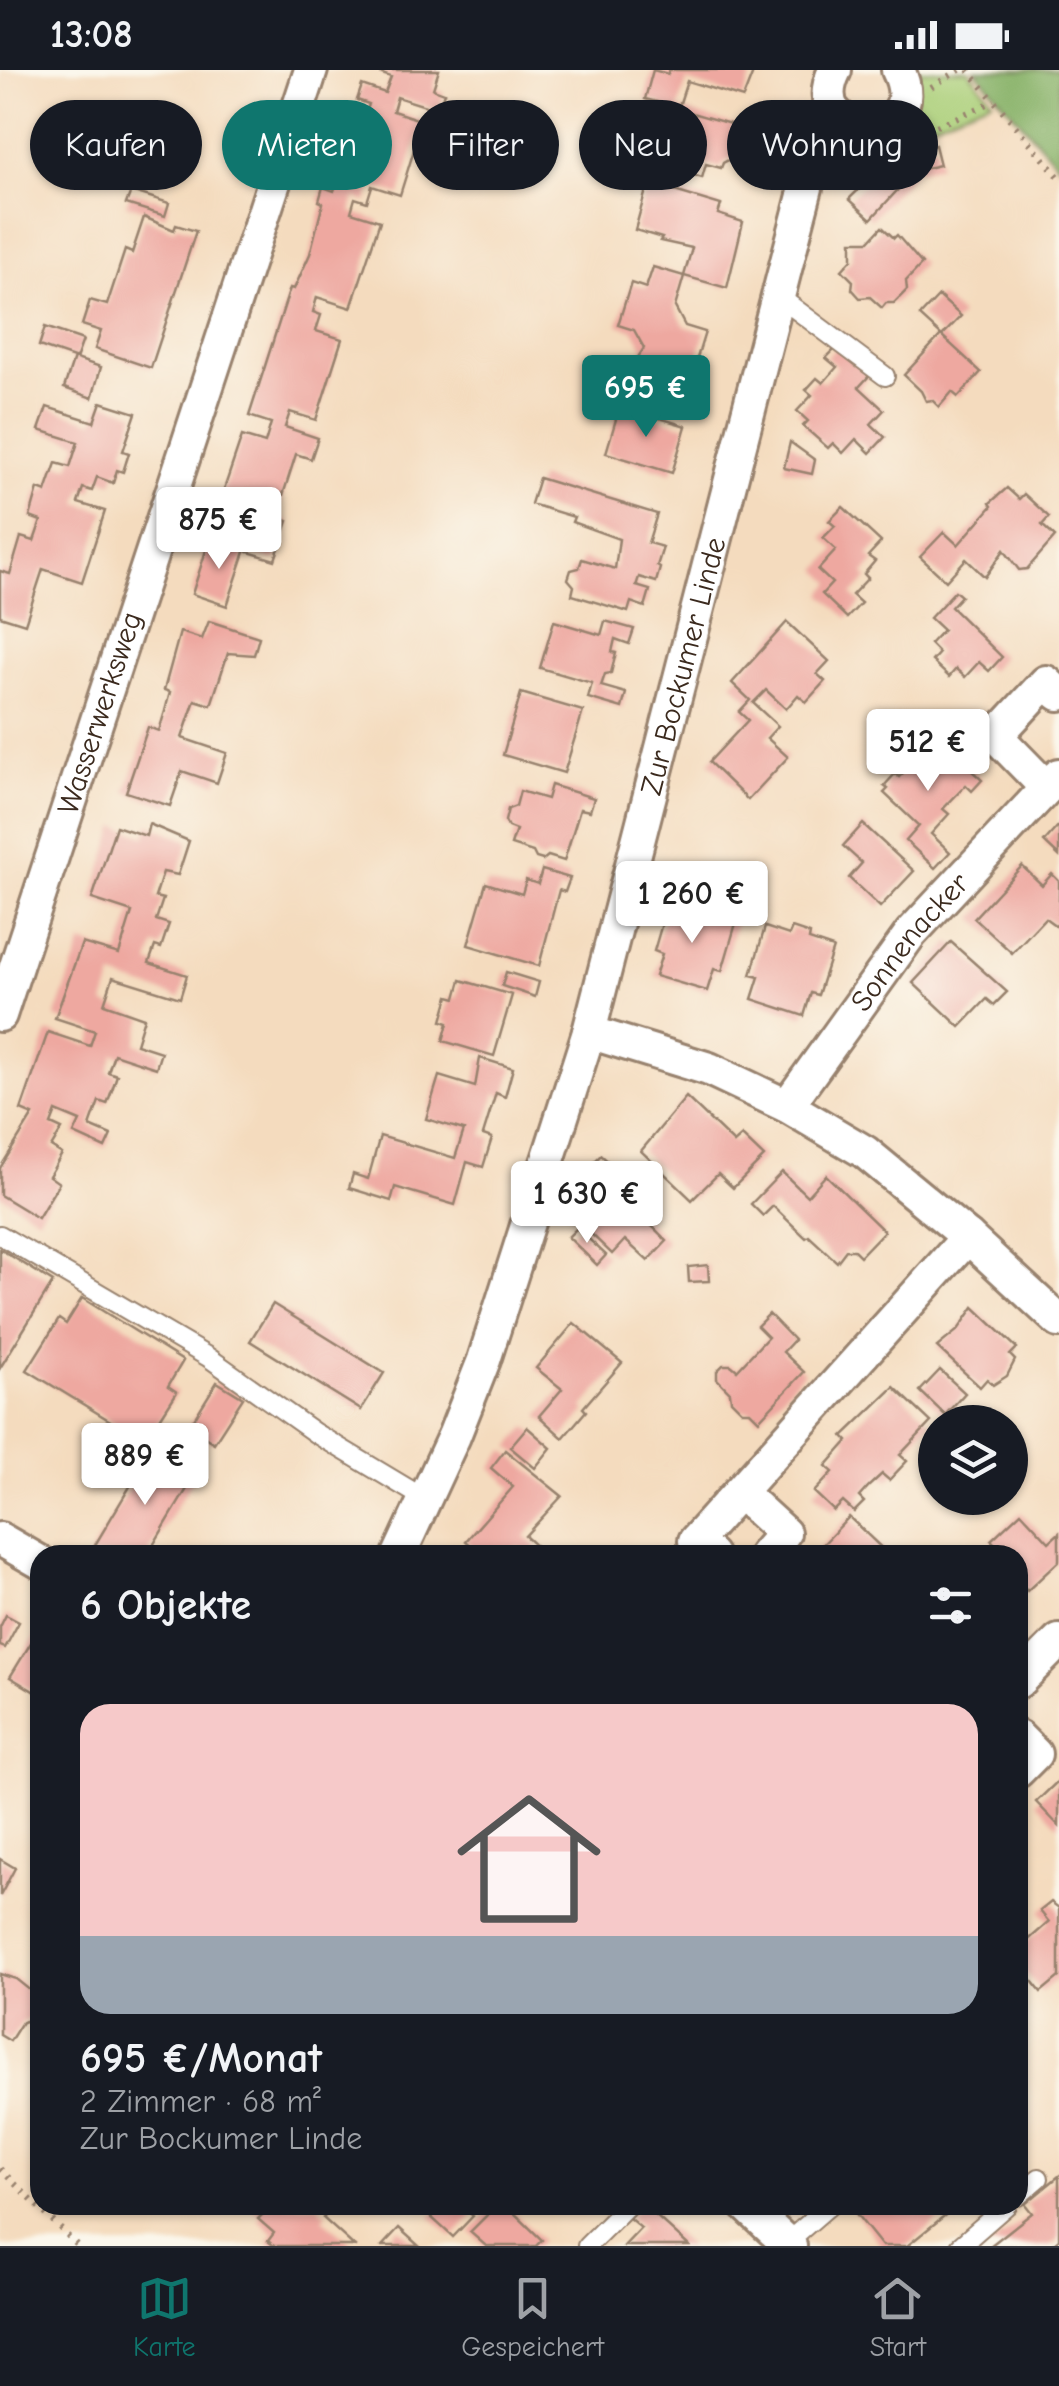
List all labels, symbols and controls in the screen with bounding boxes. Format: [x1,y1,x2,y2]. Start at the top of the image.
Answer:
text: 13:08 [50,13,133,57]
chip: Kaufen [30,100,202,190]
chip: Mieten [222,100,392,190]
chip: Filter [412,100,559,190]
chip: Neu [579,100,707,190]
chip: Wohnung [727,100,938,190]
pin: 695 € [576,355,716,440]
text: 695 € [604,369,688,406]
pin: 875 € [149,487,289,572]
text: 875 € [178,501,260,538]
street label: Zur Bockumer Linde [634,534,733,799]
street label: Wasserwerksweg [50,607,149,819]
pin: 512 € [858,709,998,794]
text: 512 € [889,723,967,760]
pin: 1 260 € [600,861,784,946]
street label: Sonnenacker [844,866,976,1018]
text: 1 260 € [638,875,746,912]
pin: 1 630 € [495,1161,679,1246]
text: 1 630 € [533,1175,641,1212]
map controls [918,1405,1028,1515]
button: layers [918,1405,1028,1515]
pin: 889 € [75,1423,215,1508]
text: 889 € [104,1437,186,1474]
icon: filters [923,1578,978,1633]
text: 6 Objekte [80,1581,251,1630]
icon: home [439,1769,619,1949]
text: 695 €/Monat [80,2034,322,2083]
text: 2 Zimmer · 68 m² [80,2083,321,2120]
text: Zur Bockumer Linde [80,2120,362,2157]
tab: Karte [133,2271,195,2363]
tab: Gespeichert [461,2271,604,2363]
tab: Start [870,2271,926,2363]

